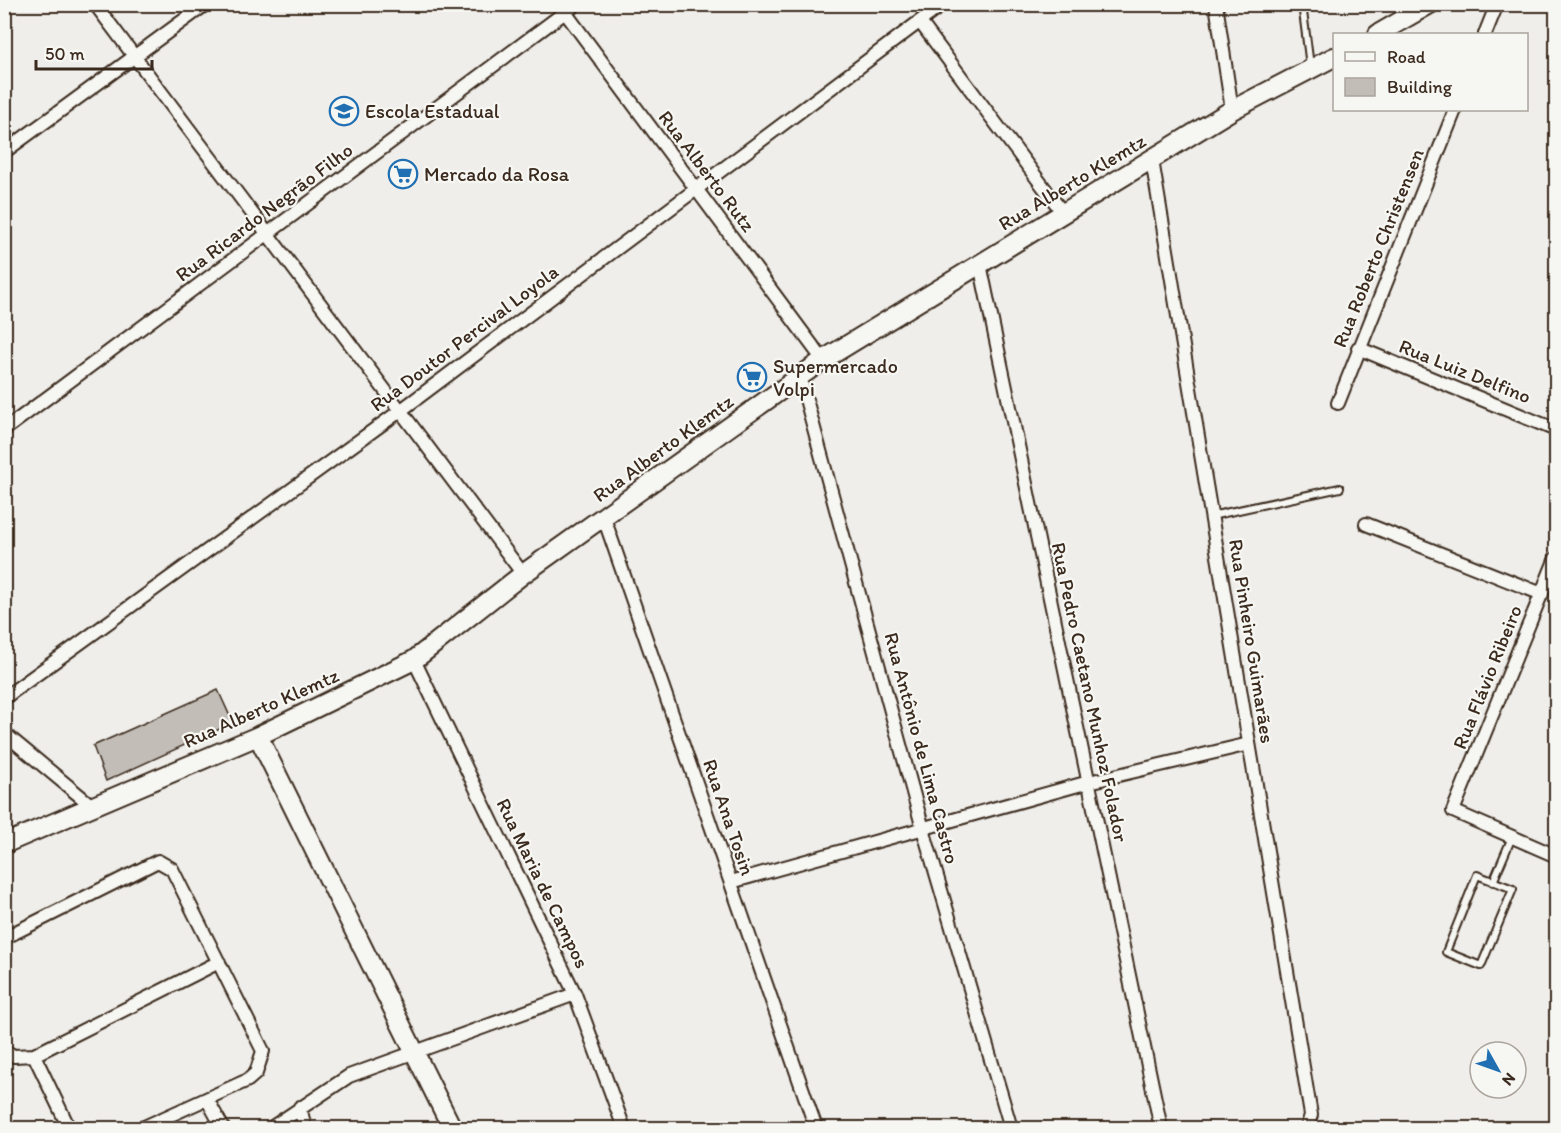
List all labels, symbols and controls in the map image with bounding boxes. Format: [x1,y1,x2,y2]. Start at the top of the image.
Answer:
scale bar [36,33,152,71]
legend [1333,33,1528,111]
text: 50 m [45,43,85,65]
text: Road [1387,46,1426,68]
text: Building [1387,76,1453,98]
school or university icon: Escola Estadual [328,95,360,127]
place label: Escola Estadual [365,99,500,123]
street label: Rua Alberto Rutz [653,105,761,237]
street label: Rua Alberto Klemtz [994,129,1150,235]
street label: Rua Ricardo Negrão Filho [171,137,357,287]
street label: Rua Roberto Christensen [1327,145,1429,351]
supermarket icon: Mercado da Rosa [387,158,419,190]
place label: Mercado da Rosa [424,162,570,186]
street label: Rua Doutor Percival Loyola [365,259,563,417]
street label: Rua Luiz Delfino [1396,334,1534,408]
place label: Supermercado Volpi [773,354,898,401]
supermarket icon: Supermercado Volpi [736,361,768,393]
street label: Rua Alberto Klemtz [588,389,738,507]
street label: Rua Pinheiro Guimarães [1224,537,1280,745]
street label: Rua Pedro Caetano Munhoz Folador [1046,540,1134,844]
street label: Rua Flávio Ribeiro [1447,601,1527,753]
street label: Rua Antônio de Lima Castro [880,630,964,866]
street label: Rua Alberto Klemtz [180,663,342,753]
street label: Rua Ana Tosin [698,756,760,878]
street label: Rua Maria de Campos [491,794,595,972]
north arrow [1468,1040,1528,1100]
text: N [1498,1069,1520,1090]

